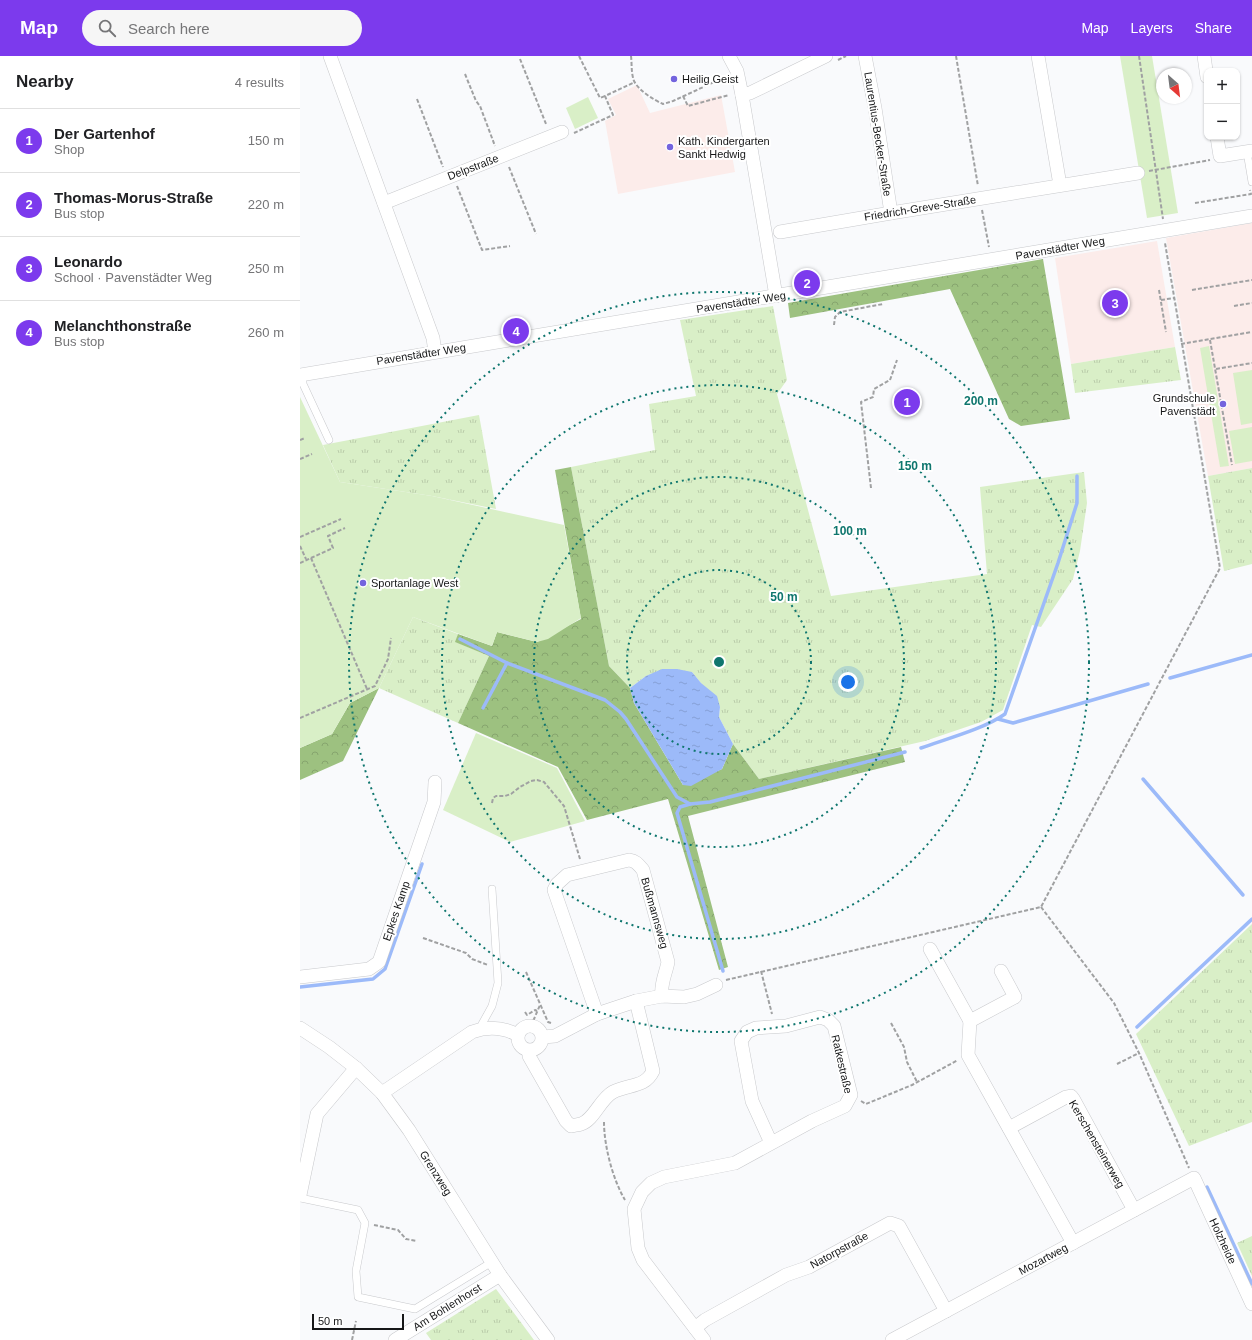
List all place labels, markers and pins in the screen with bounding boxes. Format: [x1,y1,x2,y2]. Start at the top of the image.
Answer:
place label: Heilig Geist [682,73,738,85]
marker: Heilig Geist [669,74,679,84]
place label: Kath. Kindergarten Sankt Hedwig [678,135,770,160]
marker: Kath. Kindergarten Sankt Hedwig [665,142,675,152]
pin: 2 [794,268,820,298]
pin: 3 [1102,288,1128,318]
pin: 4 [503,316,529,346]
pin: 1 [894,387,920,417]
place label: Grundschule Pavenstädt [1153,392,1215,417]
marker: Grundschule Pavenstädt [1218,399,1228,409]
place label: Sportanlage West [371,577,458,589]
marker: Sportanlage West [358,578,368,588]
centre of rings [712,655,726,669]

